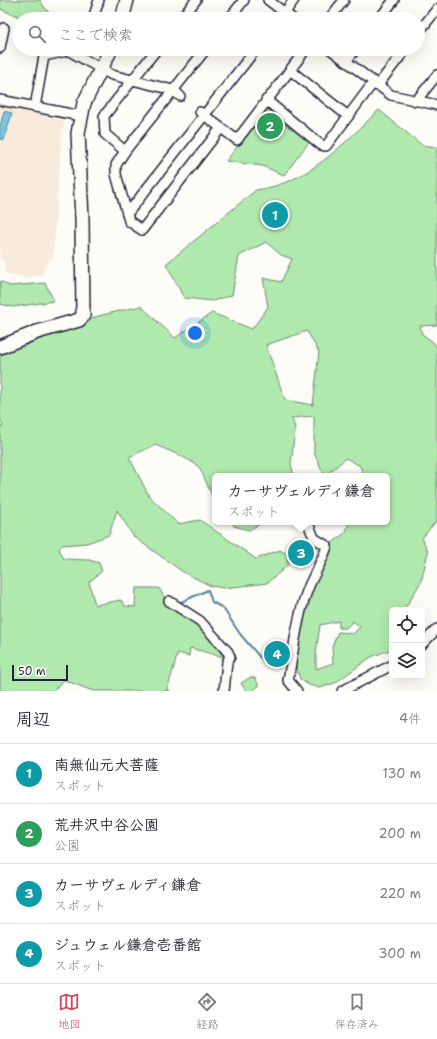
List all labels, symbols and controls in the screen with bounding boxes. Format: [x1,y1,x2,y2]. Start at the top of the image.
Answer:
search box [12,12,425,56]
icon: search [26,23,48,45]
text: ここで検索 [58,25,133,45]
pin: 2 [257,111,283,141]
pin: 1 [262,200,288,230]
your location [185,323,205,343]
popup [212,473,390,525]
text: カーサヴェルディ鎌倉 [227,481,375,501]
text: スポット [227,503,280,520]
pin: 3 [288,538,314,568]
map controls [389,607,425,679]
button: locate [389,607,425,643]
pin: 4 [264,639,290,669]
button: layers [389,643,425,679]
scale bar [12,663,68,682]
text: 50 m [18,664,46,679]
text: 周辺 [16,708,50,730]
text: 4件 [399,710,421,727]
text: 南無仙元大菩薩 [54,755,159,775]
text: 1 [26,765,32,782]
text: 130 m [383,765,421,782]
text: スポット [54,777,106,794]
text: 荒井沢中谷公園 [54,815,159,835]
text: 2 [24,825,34,842]
text: 200 m [379,825,421,842]
text: 公園 [54,837,80,854]
text: カーサヴェルディ鎌倉 [54,875,201,895]
text: 3 [24,885,34,902]
text: 220 m [379,885,421,902]
text: スポット [54,897,106,914]
text: ジュウェル鎌倉壱番館 [54,935,202,955]
text: 4 [24,945,34,962]
text: 300 m [378,945,421,962]
text: スポット [54,957,106,974]
tab: 地図 [58,991,80,1032]
tab: 経路 [196,991,218,1032]
tab: 保存済み [335,991,379,1032]

